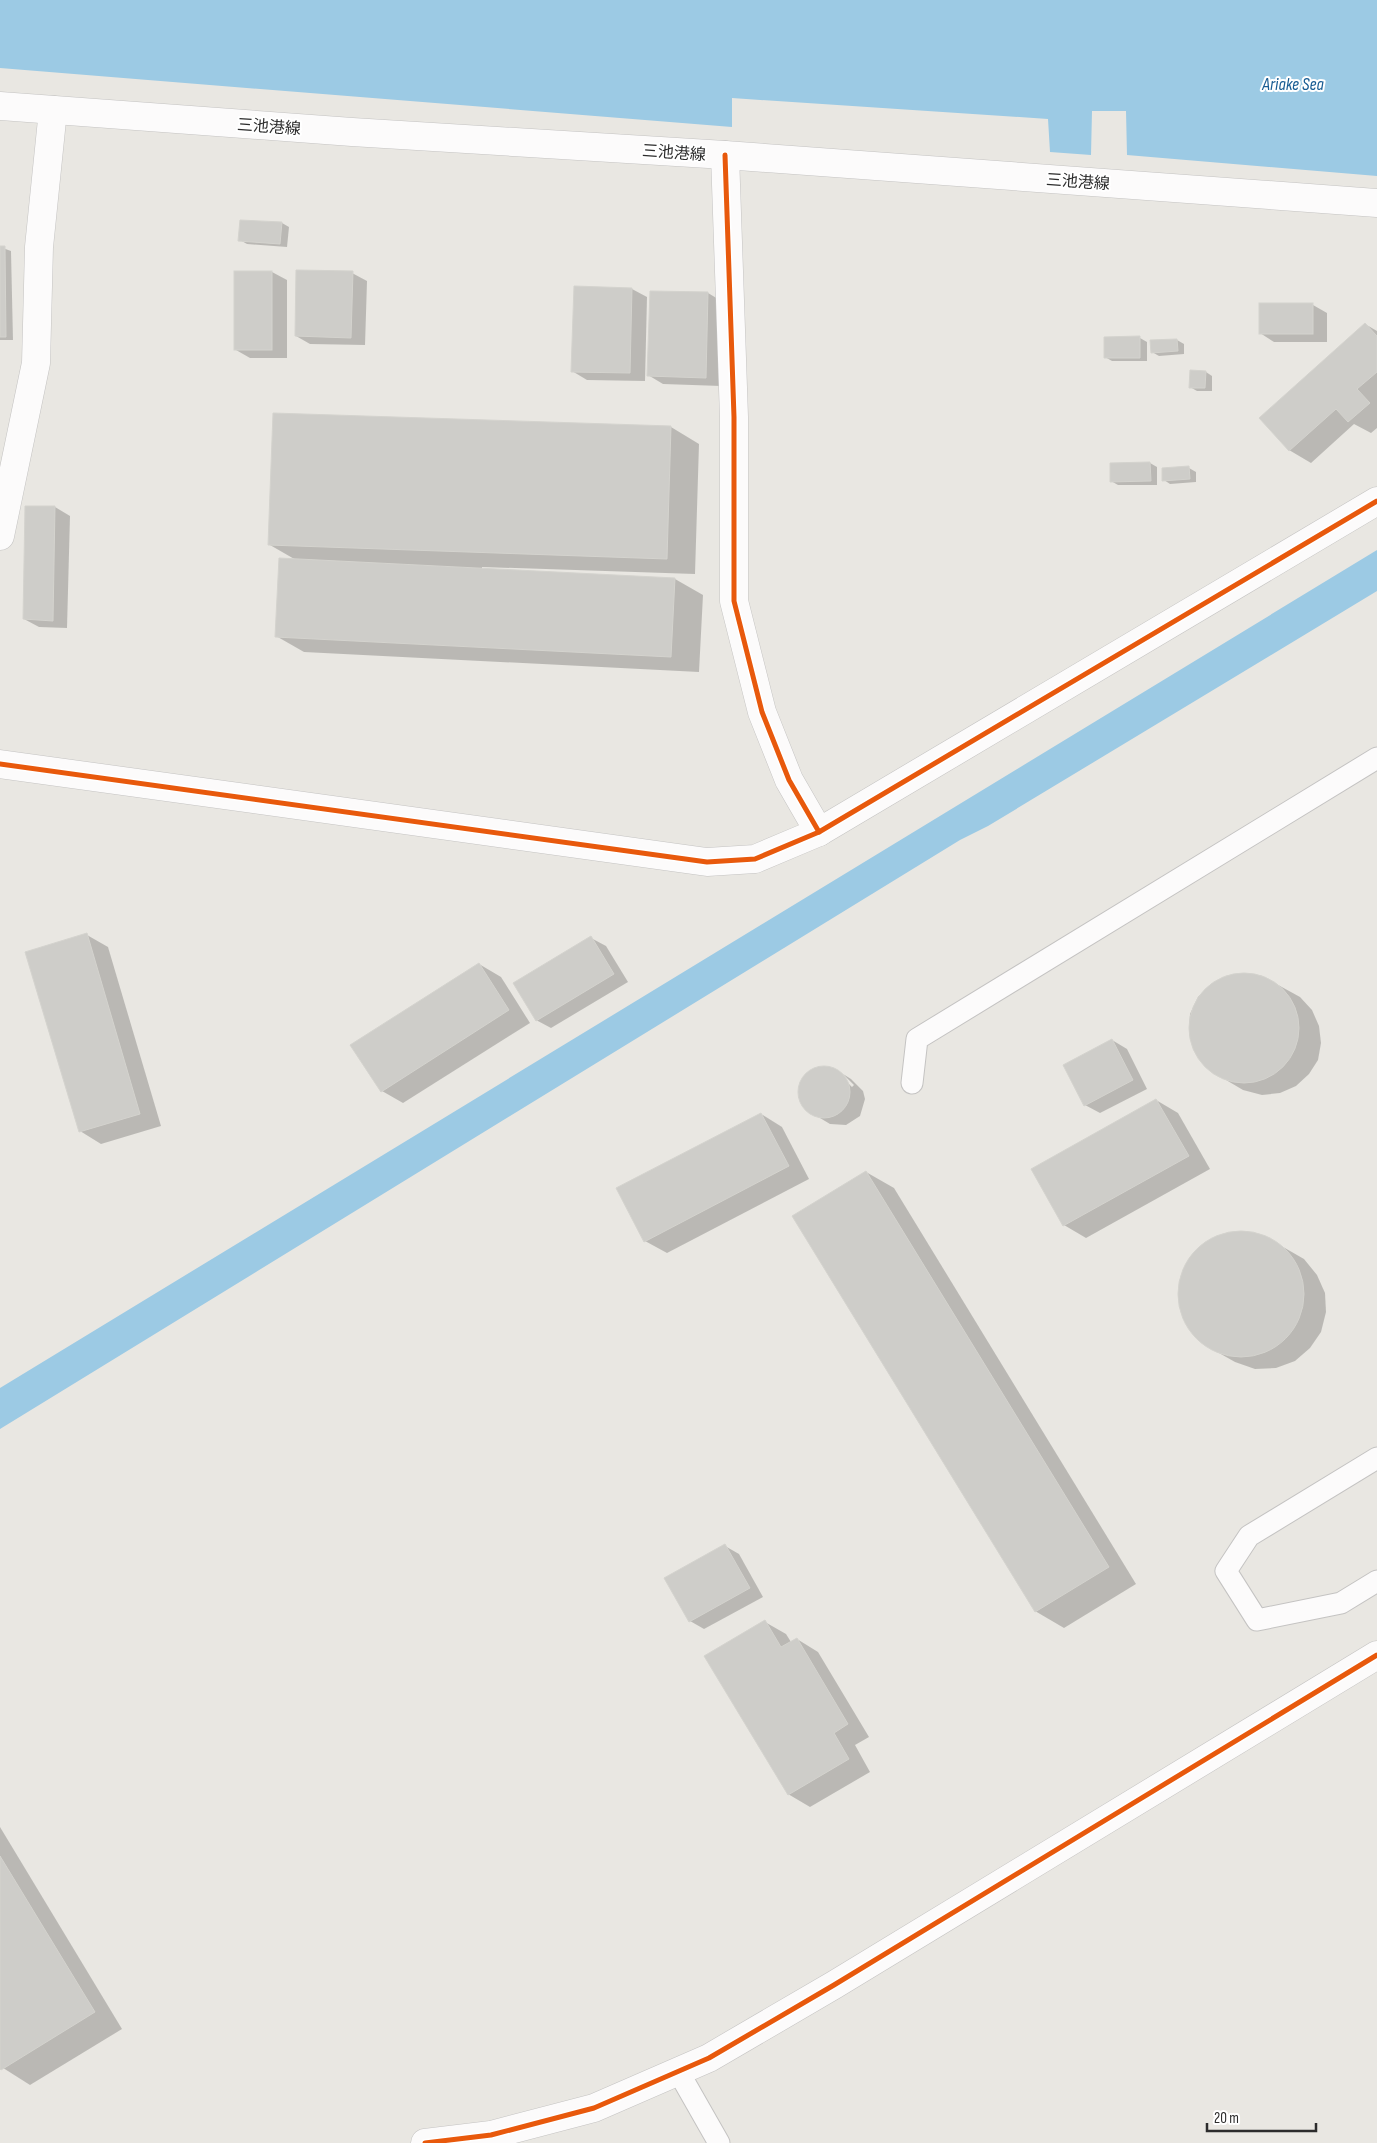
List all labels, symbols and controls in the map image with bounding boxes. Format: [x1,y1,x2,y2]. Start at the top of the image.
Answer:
water label: Ariake Sea [1261,74,1325,95]
street label: 三池港線 [236,116,301,139]
street label: 三池港線 [641,142,706,165]
street label: 三池港線 [1045,171,1110,194]
scale bar [1207,2100,1316,2132]
text: 20 m [1214,2109,1239,2128]

